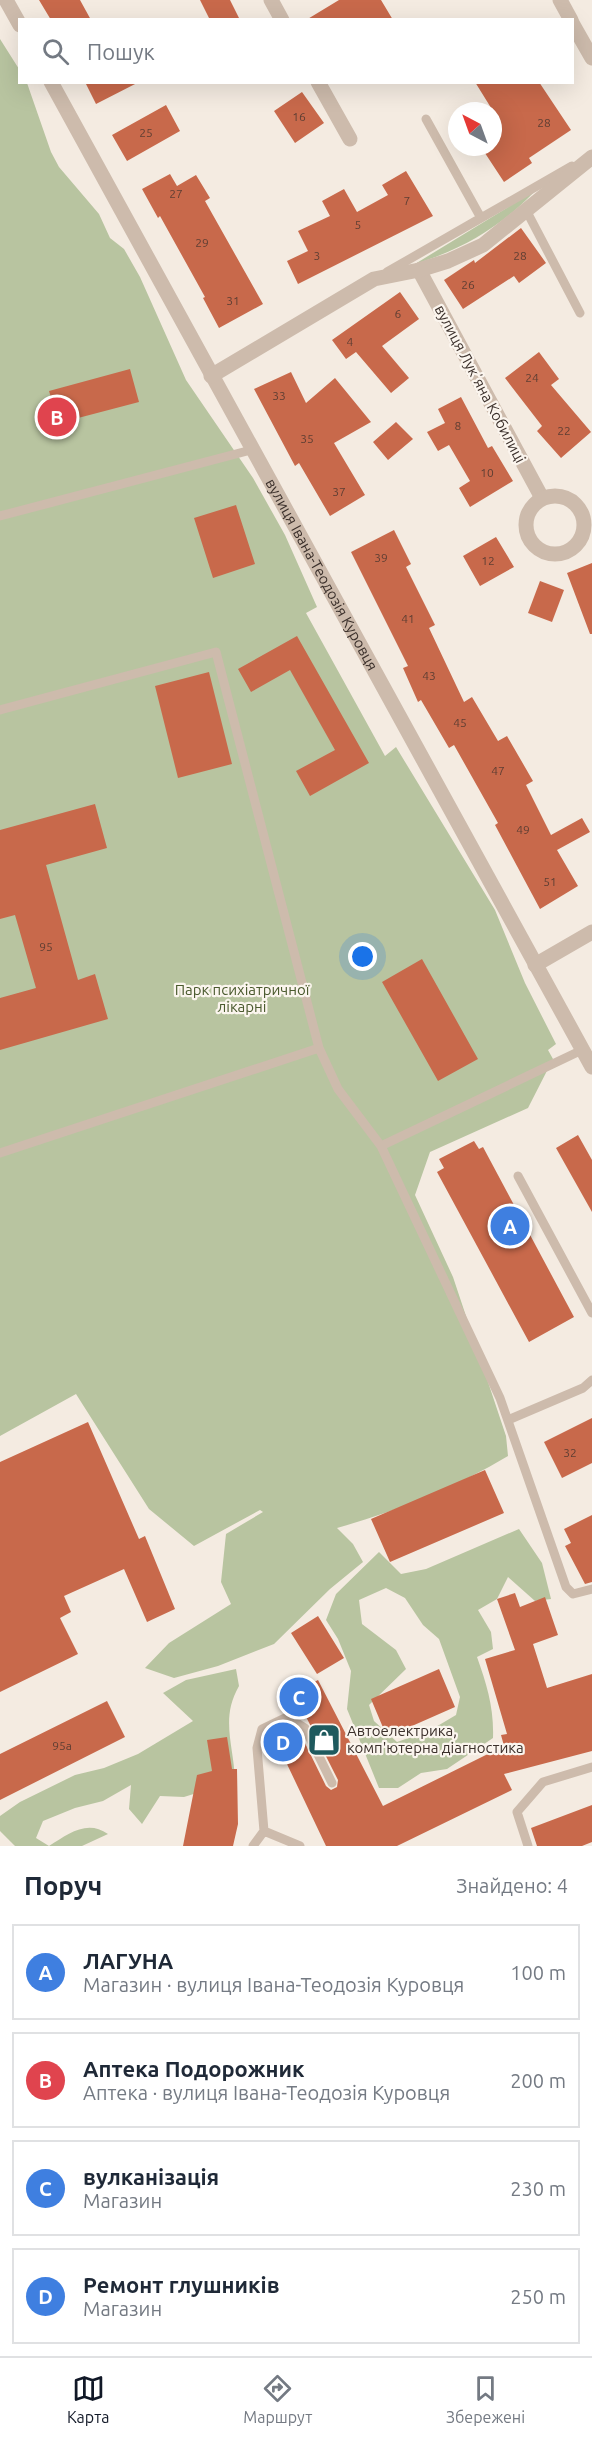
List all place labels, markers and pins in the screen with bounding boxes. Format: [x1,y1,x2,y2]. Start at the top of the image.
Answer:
pin: B [38,394,76,440]
pin: A [490,1204,530,1248]
pin: C [280,1674,318,1720]
pin: D [264,1720,302,1764]
shop icon: Автоелектрика, комп'ютерна діагностика [306,1722,342,1758]
place label: Автоелектрика, комп'ютерна діагностика [347,1722,524,1756]

